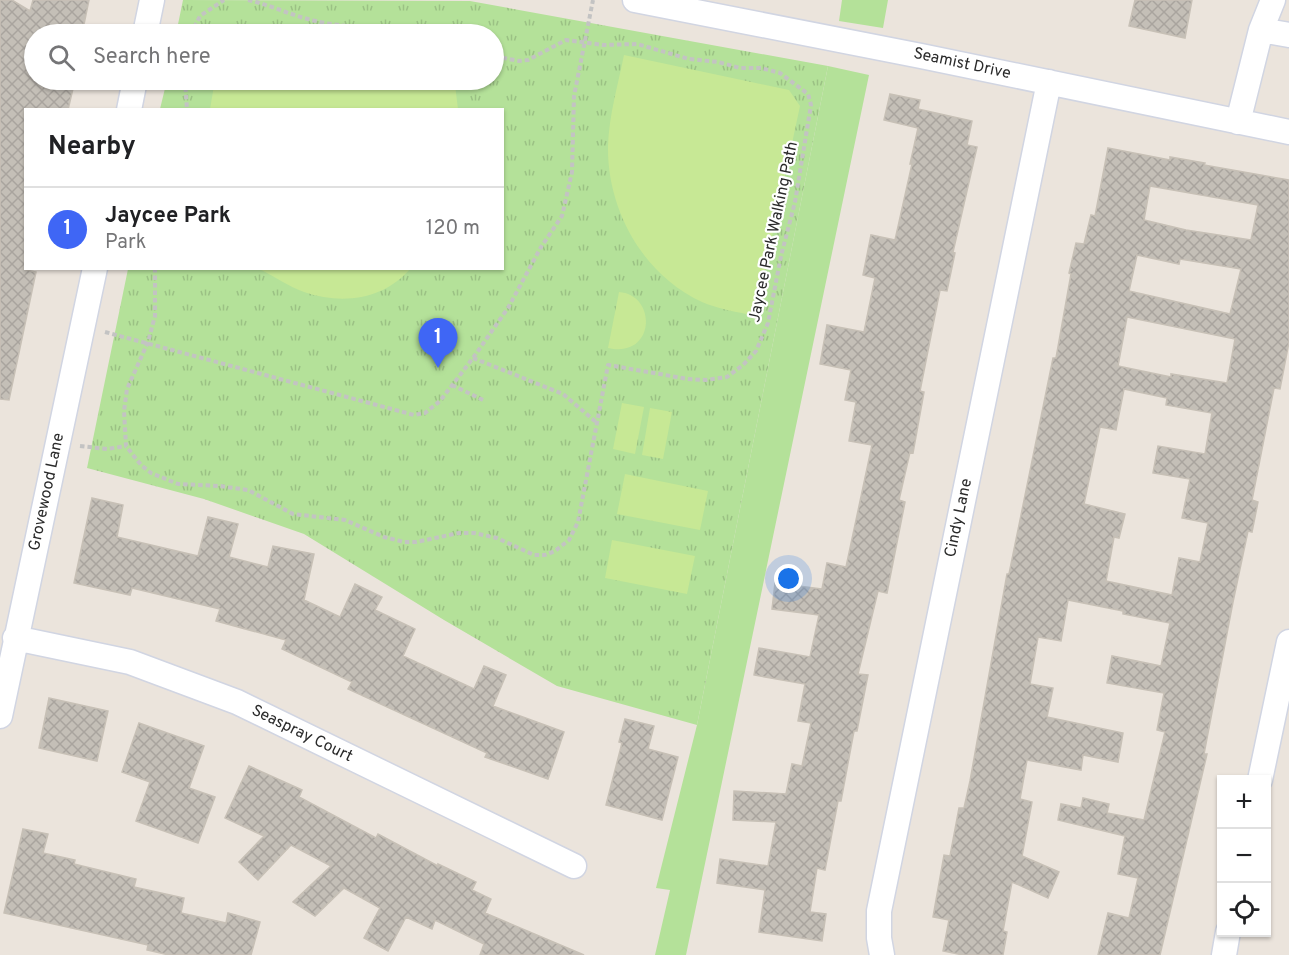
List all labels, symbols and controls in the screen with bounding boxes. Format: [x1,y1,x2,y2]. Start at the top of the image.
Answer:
search box [24,24,504,90]
icon: search [45,41,78,74]
text: Search here [93,44,211,71]
street label: Seamist Drive [911,44,1013,84]
text: Nearby [48,131,136,164]
street label: Jaycee Park Walking Path [745,140,803,324]
text: Jaycee Park [105,203,231,230]
text: 1 [64,216,72,242]
text: 120 m [426,216,480,242]
text: Park [105,230,146,256]
pin: 1 [418,318,458,368]
street label: Grovewood Lane [25,431,69,553]
street label: Cindy Lane [941,477,977,559]
your location [774,564,803,593]
street label: Seaspray Court [248,701,356,767]
map controls [1217,775,1271,937]
button: + [1217,775,1271,829]
button: − [1217,829,1271,883]
button: locate [1217,883,1271,937]

